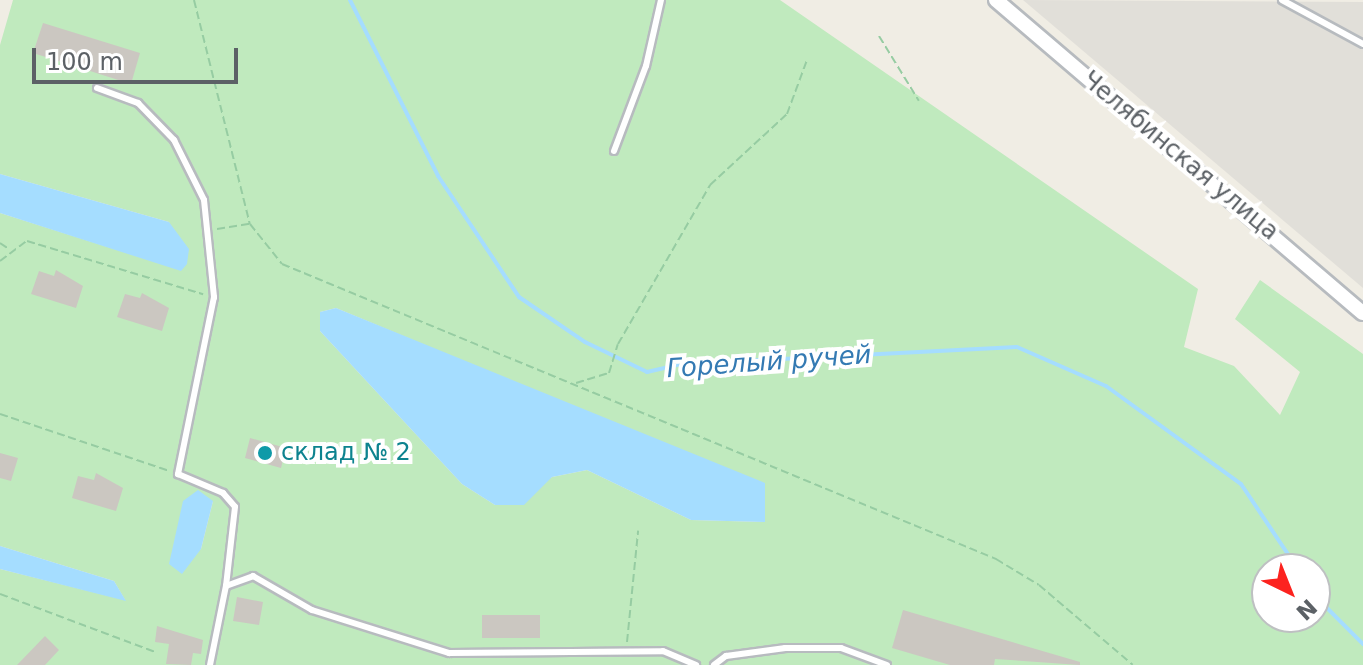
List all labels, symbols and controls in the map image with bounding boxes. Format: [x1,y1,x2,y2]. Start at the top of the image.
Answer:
scale bar [36,32,242,82]
text: 100 m [46,48,123,76]
street label: Челябинская улица [1076,65,1284,247]
water label: Горелый ручей [665,339,873,385]
place label: склад № 2 [281,439,411,467]
marker: склад № 2 [256,444,274,462]
north arrow [1251,553,1331,633]
text: N [1291,594,1322,625]

